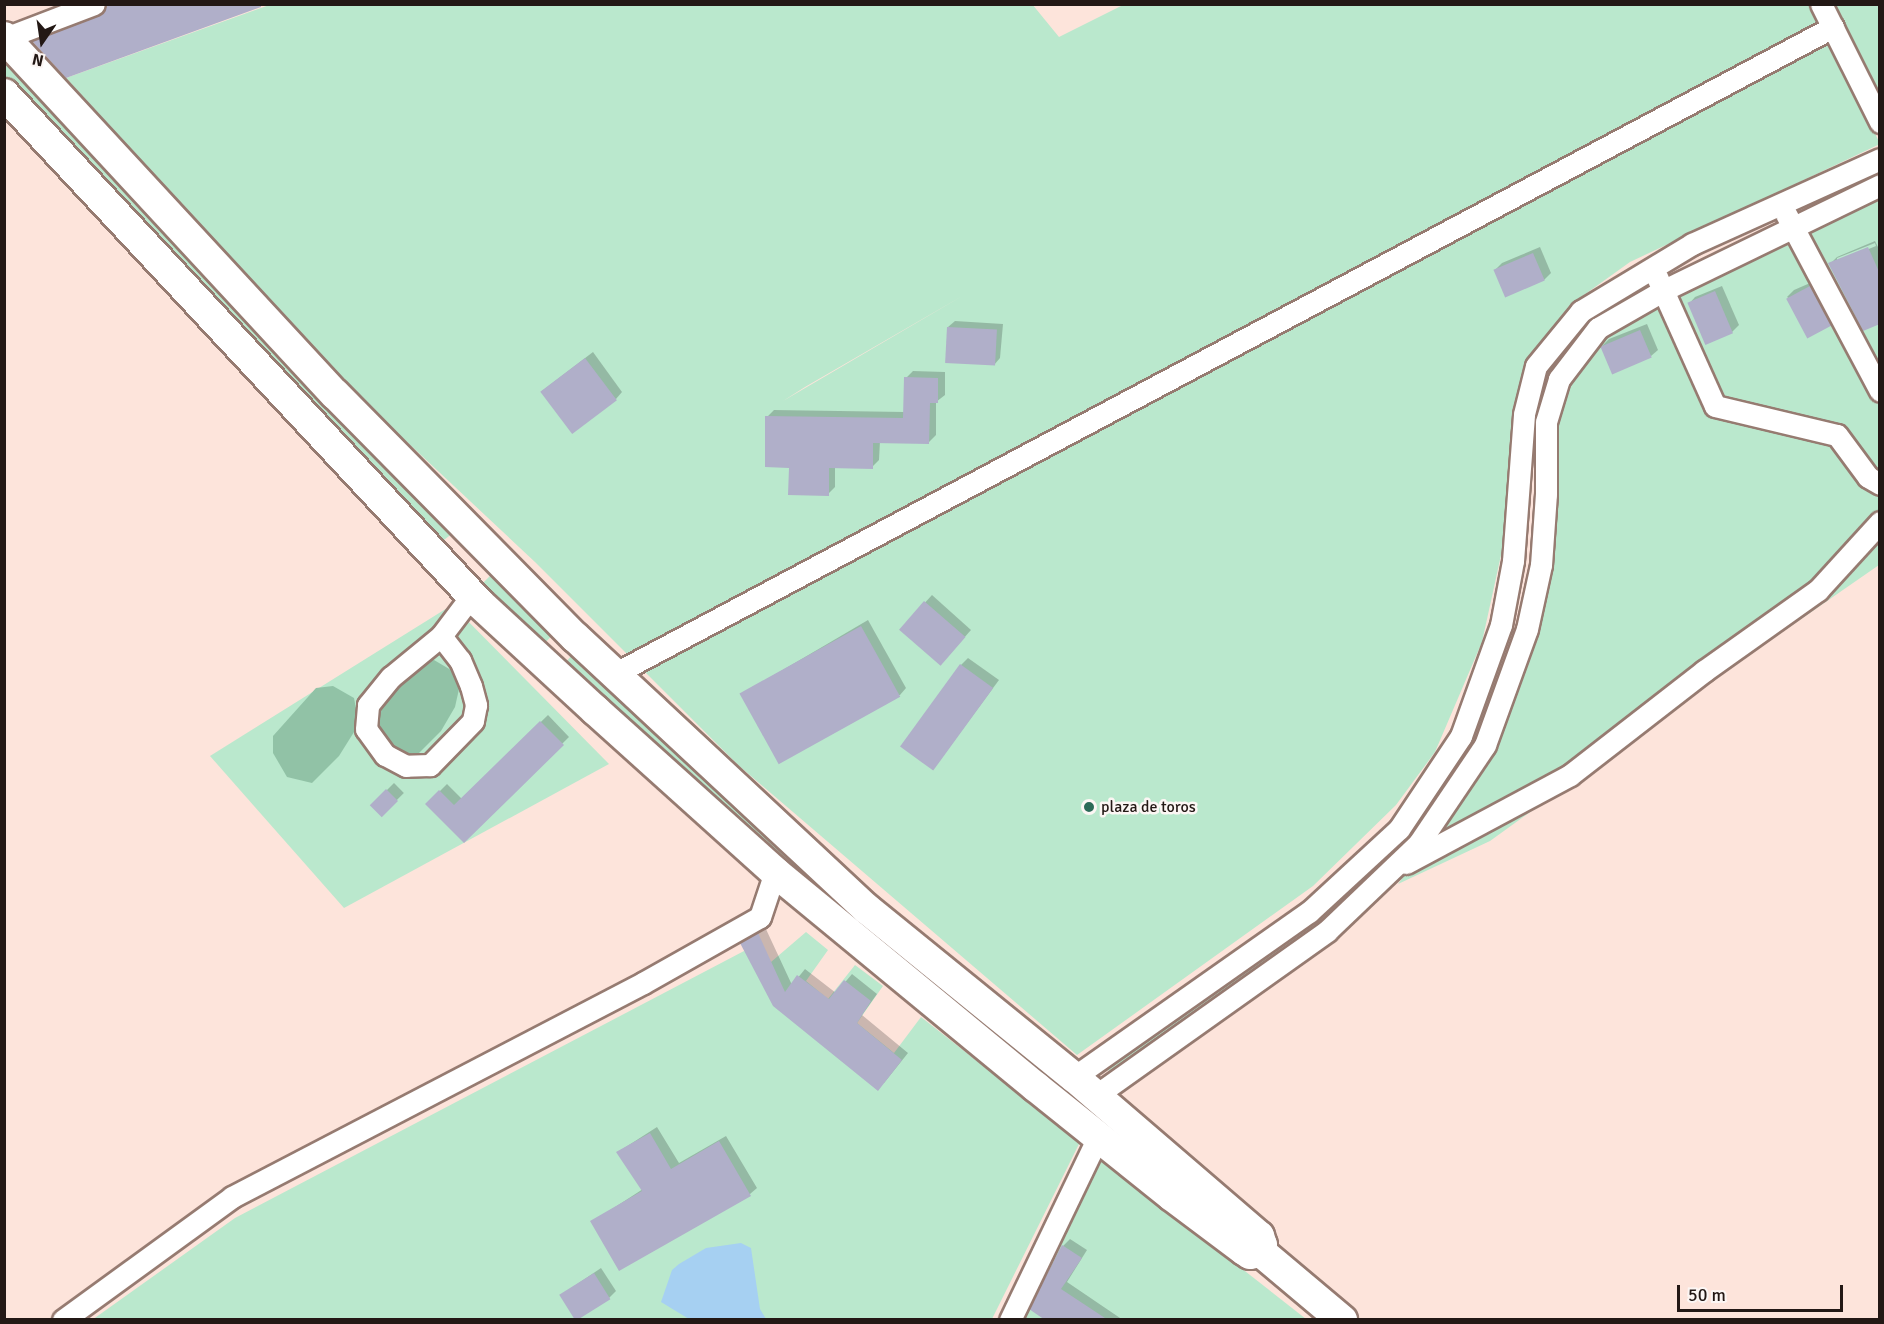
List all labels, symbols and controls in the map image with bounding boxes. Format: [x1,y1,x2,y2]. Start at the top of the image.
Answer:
north arrow [12,12,72,72]
text: N [30,49,46,71]
place label: plaza de toros [1101,797,1196,817]
marker: plaza de toros [1082,800,1096,814]
scale bar [1680,1273,1846,1311]
text: 50 m [1688,1284,1726,1306]

